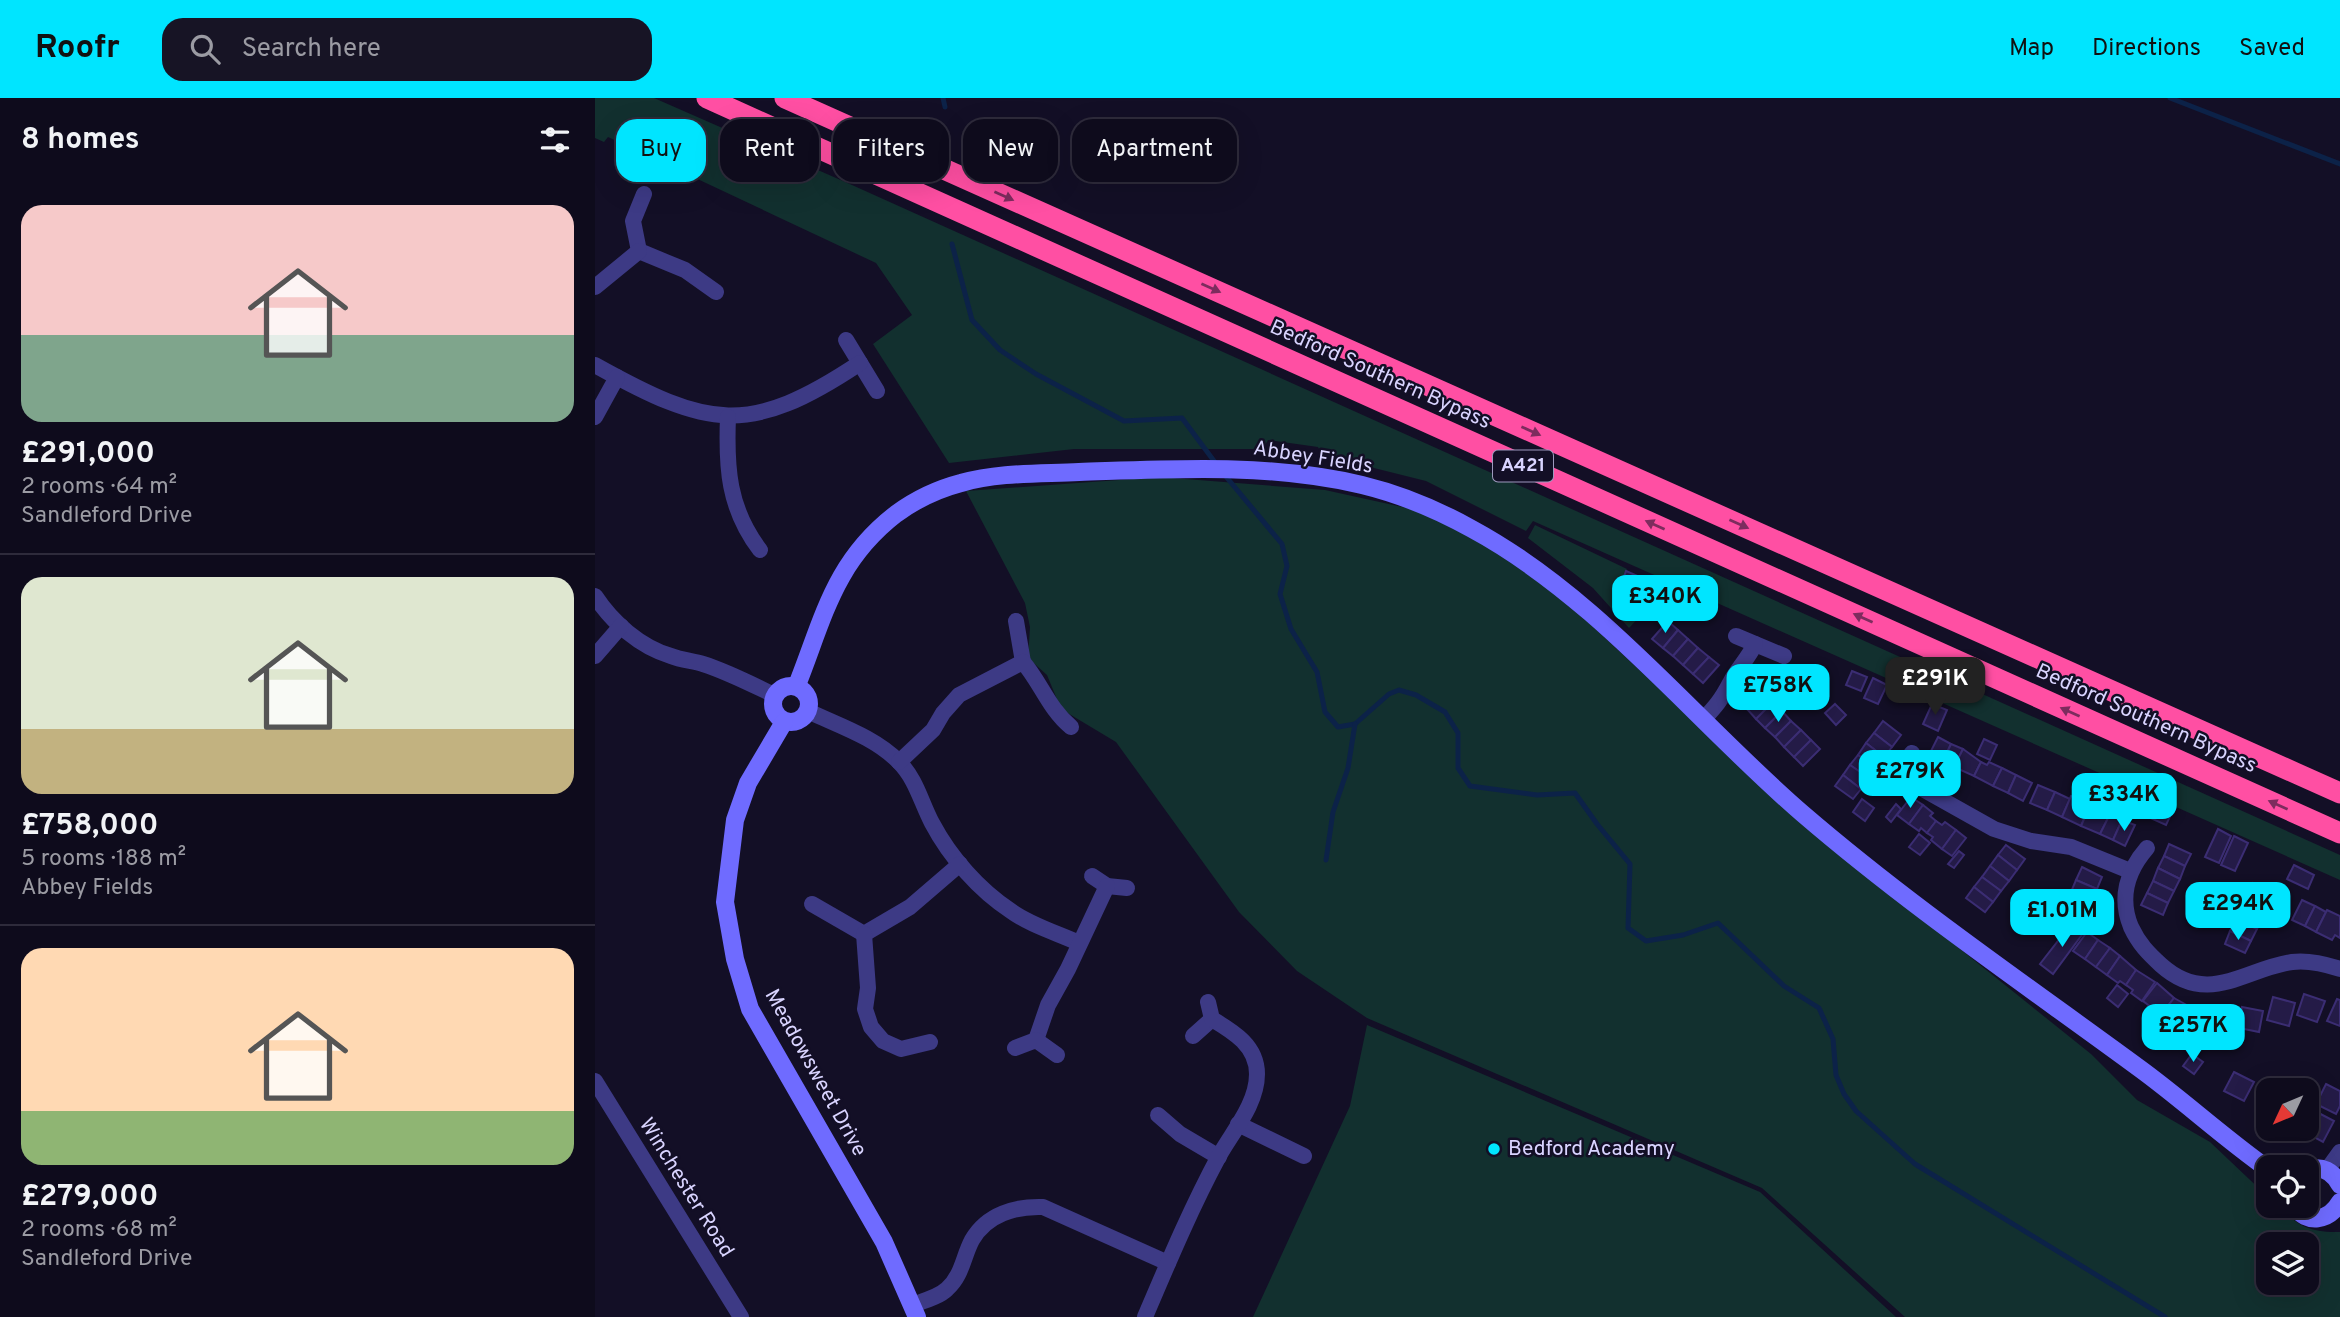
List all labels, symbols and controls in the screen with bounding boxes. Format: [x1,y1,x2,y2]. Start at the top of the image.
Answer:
search box [162,18,652,81]
text: Roofr [35,28,120,70]
icon: search [186,30,224,68]
text: Search here [242,33,381,66]
text: Map [2009,34,2054,64]
text: Directions [2092,34,2201,64]
text: Saved [2239,34,2305,64]
chip: Buy [616,119,706,182]
chip: Rent [720,119,819,182]
chip: Filters [833,119,949,182]
chip: New [963,119,1058,182]
chip: Apartment [1072,119,1237,182]
icon: filters [536,121,574,159]
text: 8 homes [21,122,140,159]
one-way arrow [993,191,1014,202]
icon: home [235,250,361,376]
one-way arrow [1201,283,1222,294]
street label: Bedford Southern Bypass [1265,314,1495,436]
one-way arrow [1521,425,1541,437]
street label: Abbey Fields [1251,435,1375,481]
text: £291,000 [21,436,155,473]
road number: A421 [1493,450,1553,482]
text: 2 rooms · 64 m² [21,473,177,502]
text: Sandleford Drive [21,502,192,531]
one-way arrow [1645,519,1665,531]
one-way arrow [1728,519,1749,530]
pin: £340K [1616,575,1714,635]
text: £340K [1628,583,1702,612]
one-way arrow [1853,612,1873,624]
icon: home [235,622,361,748]
pin: £291K [1886,658,1984,717]
street label: Bedford Southern Bypass [2031,658,2261,780]
pin: £758K [1729,664,1827,724]
text: £291K [1901,665,1969,694]
text: £758K [1743,672,1813,701]
one-way arrow [2060,706,2080,718]
pin: £279K [1861,750,1959,810]
text: £279K [1875,758,1945,787]
pin: £334K [2075,774,2173,833]
text: £334K [2088,781,2160,810]
one-way arrow [2268,799,2288,811]
text: £758,000 [21,808,159,845]
text: 5 rooms · 188 m² [21,845,186,874]
text: Abbey Fields [21,874,153,903]
pin: £294K [2189,882,2287,942]
pin: £1.01M [2005,890,2119,949]
text: £294K [2201,890,2275,919]
text: £1.01M [2026,897,2098,926]
street label: Meadowsweet Drive [758,984,872,1162]
icon: home [235,993,361,1119]
pin: £257K [2144,1004,2242,1064]
text: £257K [2158,1012,2228,1041]
north arrow [2256,1078,2319,1141]
map controls [2256,1078,2319,1295]
street label: Winchester Road [632,1113,740,1263]
place label: Bedford Academy [1508,1136,1675,1163]
marker: Bedford Academy [1486,1141,1502,1157]
button: locate [2256,1155,2319,1218]
text: £279,000 [21,1179,159,1216]
text: 2 rooms · 68 m² [21,1216,177,1245]
button: layers [2256,1232,2319,1295]
text: Sandleford Drive [21,1245,192,1274]

